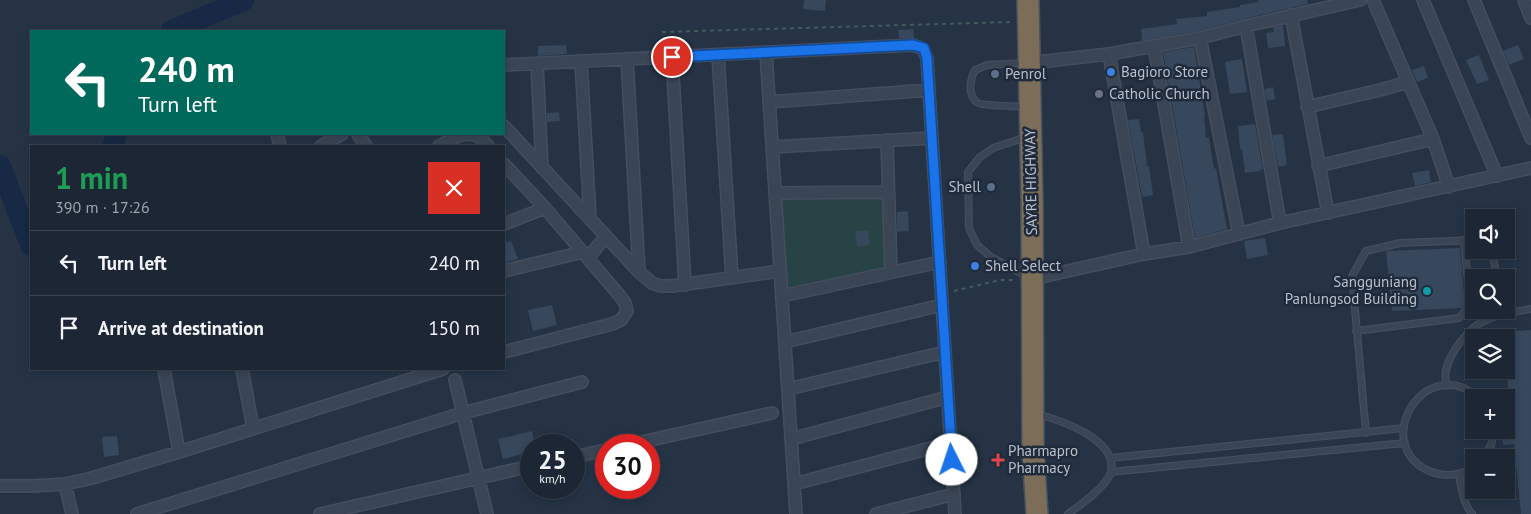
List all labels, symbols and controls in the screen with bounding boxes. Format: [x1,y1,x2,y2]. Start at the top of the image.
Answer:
pin [651,36,693,78]
icon: arrive [658,43,686,71]
text: 240 m [138,46,235,92]
icon: left [55,50,120,115]
place label: Bagioro Store [1121,62,1208,81]
place label: Penrol [1005,64,1047,83]
marker: Bagioro Store [1105,66,1117,78]
marker: Penrol [989,68,1001,80]
place label: Catholic Church [1109,84,1210,103]
marker: Catholic Church [1093,88,1105,100]
text: Turn left [138,90,217,118]
street label: SAYRE HIGHWAY [1020,128,1041,236]
text: 1 min [55,158,128,197]
button: close [428,162,480,214]
place label: Shell [948,177,982,196]
marker: Shell [985,181,997,193]
text: 390 m · 17:26 [55,197,150,217]
map controls [1465,209,1515,499]
button: sound [1465,209,1515,259]
icon: left [55,249,83,277]
text: Turn left [98,251,167,275]
text: 240 m [428,251,480,275]
place label: Shell Select [985,256,1061,275]
marker: Shell Select [969,260,981,272]
button: search [1465,269,1515,319]
place label: Sangguniang Panlungsod Building [1285,272,1417,308]
marker: Sangguniang Panlungsod Building [1421,285,1433,297]
icon: arrive [55,314,83,342]
text: Arrive at destination [98,316,264,340]
text: 150 m [428,316,480,340]
button: layers [1465,329,1515,379]
button: + [1465,389,1515,439]
position arrow [925,433,977,485]
speed limit sign: 30 [595,434,660,499]
place label: Pharmapro Pharmacy [1008,441,1078,477]
text: 25 [538,444,567,476]
button: − [1465,449,1515,499]
marker: Pharmapro Pharmacy [992,454,1004,466]
text: km/h [539,471,566,486]

